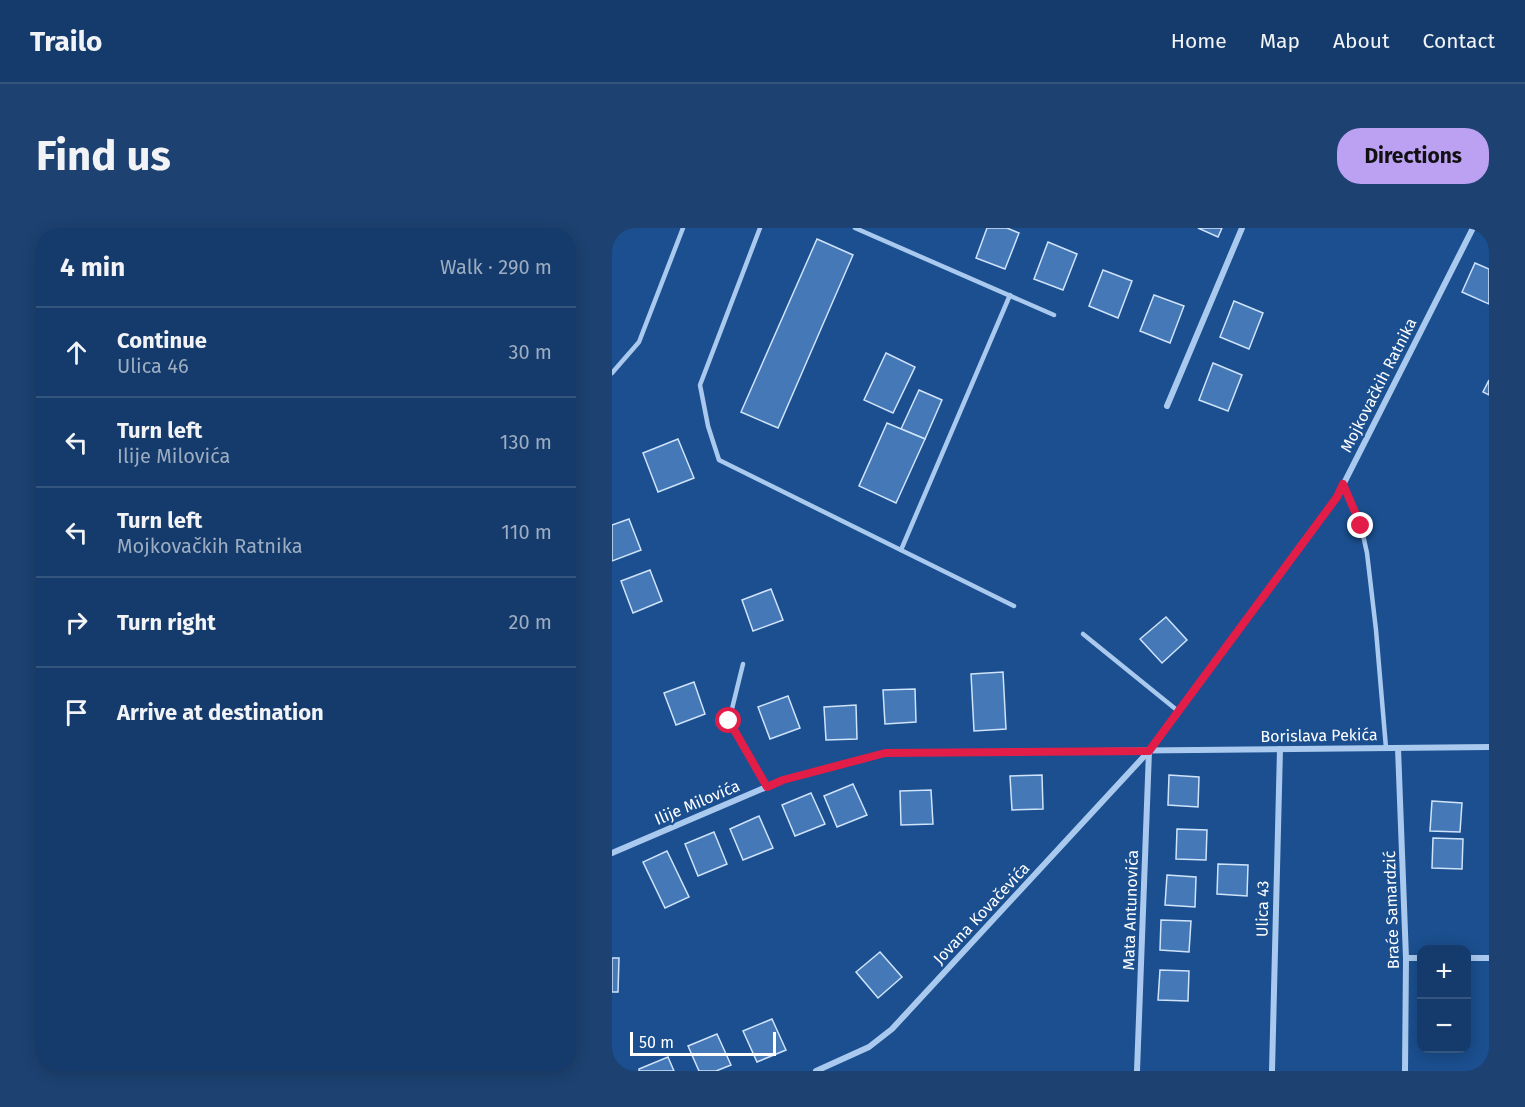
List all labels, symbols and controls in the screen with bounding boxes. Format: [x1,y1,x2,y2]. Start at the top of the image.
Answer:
text: Trailo [30,25,102,58]
text: Home [1171,28,1227,54]
text: Map [1260,28,1300,54]
text: About [1333,28,1390,54]
text: Contact [1423,28,1495,54]
button: Directions [1337,128,1489,184]
text: Find us [36,131,171,181]
text: 4 min [60,252,125,283]
text: Walk · 290 m [440,255,552,279]
street label: Mojkovačkih Ratnika [1336,315,1421,456]
text: Continue [117,327,207,354]
icon: ahead [60,336,93,369]
text: 30 m [508,340,552,364]
text: Ulica 46 [117,354,189,378]
text: Turn left [117,417,202,444]
icon: left [60,426,93,459]
text: 130 m [500,430,552,454]
text: Ilije Milovića [117,444,230,468]
text: Turn left [117,507,202,534]
route end [1347,512,1373,538]
icon: left [60,516,93,549]
text: 110 m [501,520,552,544]
text: Mojkovačkih Ratnika [117,534,303,558]
icon: right [60,606,93,639]
text: Turn right [117,609,216,636]
text: 20 m [509,610,552,634]
icon: arrive [60,696,93,729]
text: Arrive at destination [117,699,324,726]
route start [715,707,741,733]
street label: Borislava Pekića [1260,725,1378,746]
street label: Ilije Milovića [652,776,743,829]
street label: Mata Antunovića [1119,849,1142,971]
street label: Braće Samardzić [1380,850,1403,970]
street label: Jovana Kovačevića [929,859,1033,968]
street label: Ulica 43 [1253,881,1272,937]
map controls [1417,945,1471,1053]
button: + [1417,945,1471,999]
button: − [1417,999,1471,1053]
scale bar [630,1029,776,1056]
text: 50 m [639,1033,674,1052]

